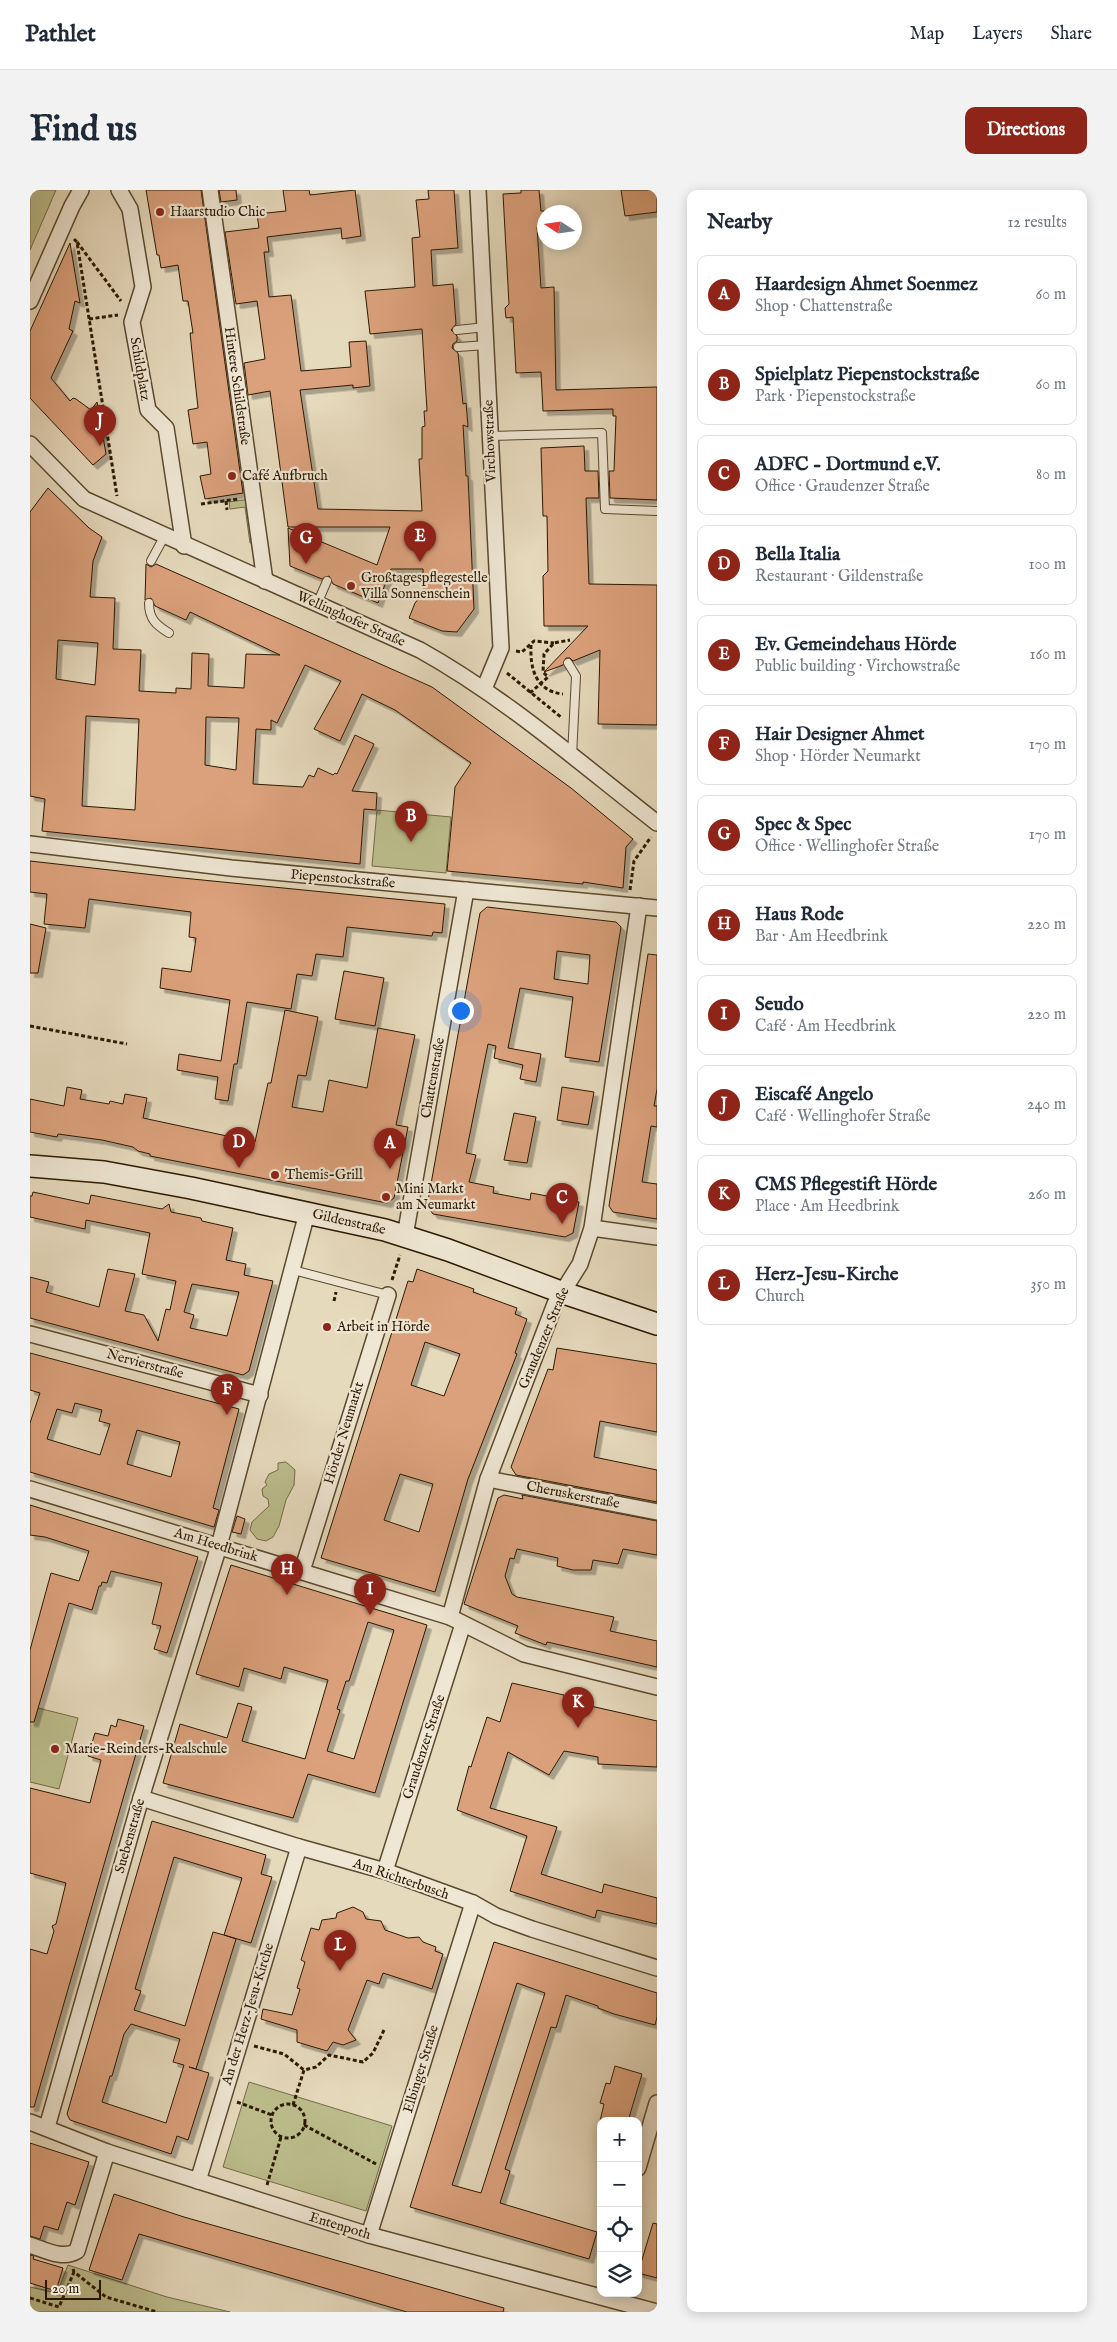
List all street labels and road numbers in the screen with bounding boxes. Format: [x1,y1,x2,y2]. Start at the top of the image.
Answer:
street label: Hintere Schildstraße [220,326,254,447]
street label: Schildplatz [126,336,155,403]
street label: Virchowstraße [480,399,500,484]
street label: Wellinghofer Straße [294,587,409,651]
street label: Piepenstockstraße [290,865,397,893]
street label: Chattenstraße [417,1036,449,1120]
street label: Gildenstraße [311,1205,388,1239]
street label: Graudenzer Straße [514,1284,574,1392]
street label: Nervierstraße [104,1345,186,1383]
street label: Hörder Neumarkt [320,1379,368,1486]
street label: Cheruskerstraße [525,1477,622,1513]
street label: Am Heedbrink [171,1523,261,1566]
street label: Graudenzer Straße [399,1692,450,1802]
street label: Suebenstraße [111,1796,149,1875]
street label: Am Richterbusch [350,1854,452,1904]
street label: An der Herz-Jesu-Kirche [217,1940,278,2088]
street label: Elbinger Straße [399,2022,443,2115]
street label: Entenpoth [307,2208,373,2244]

